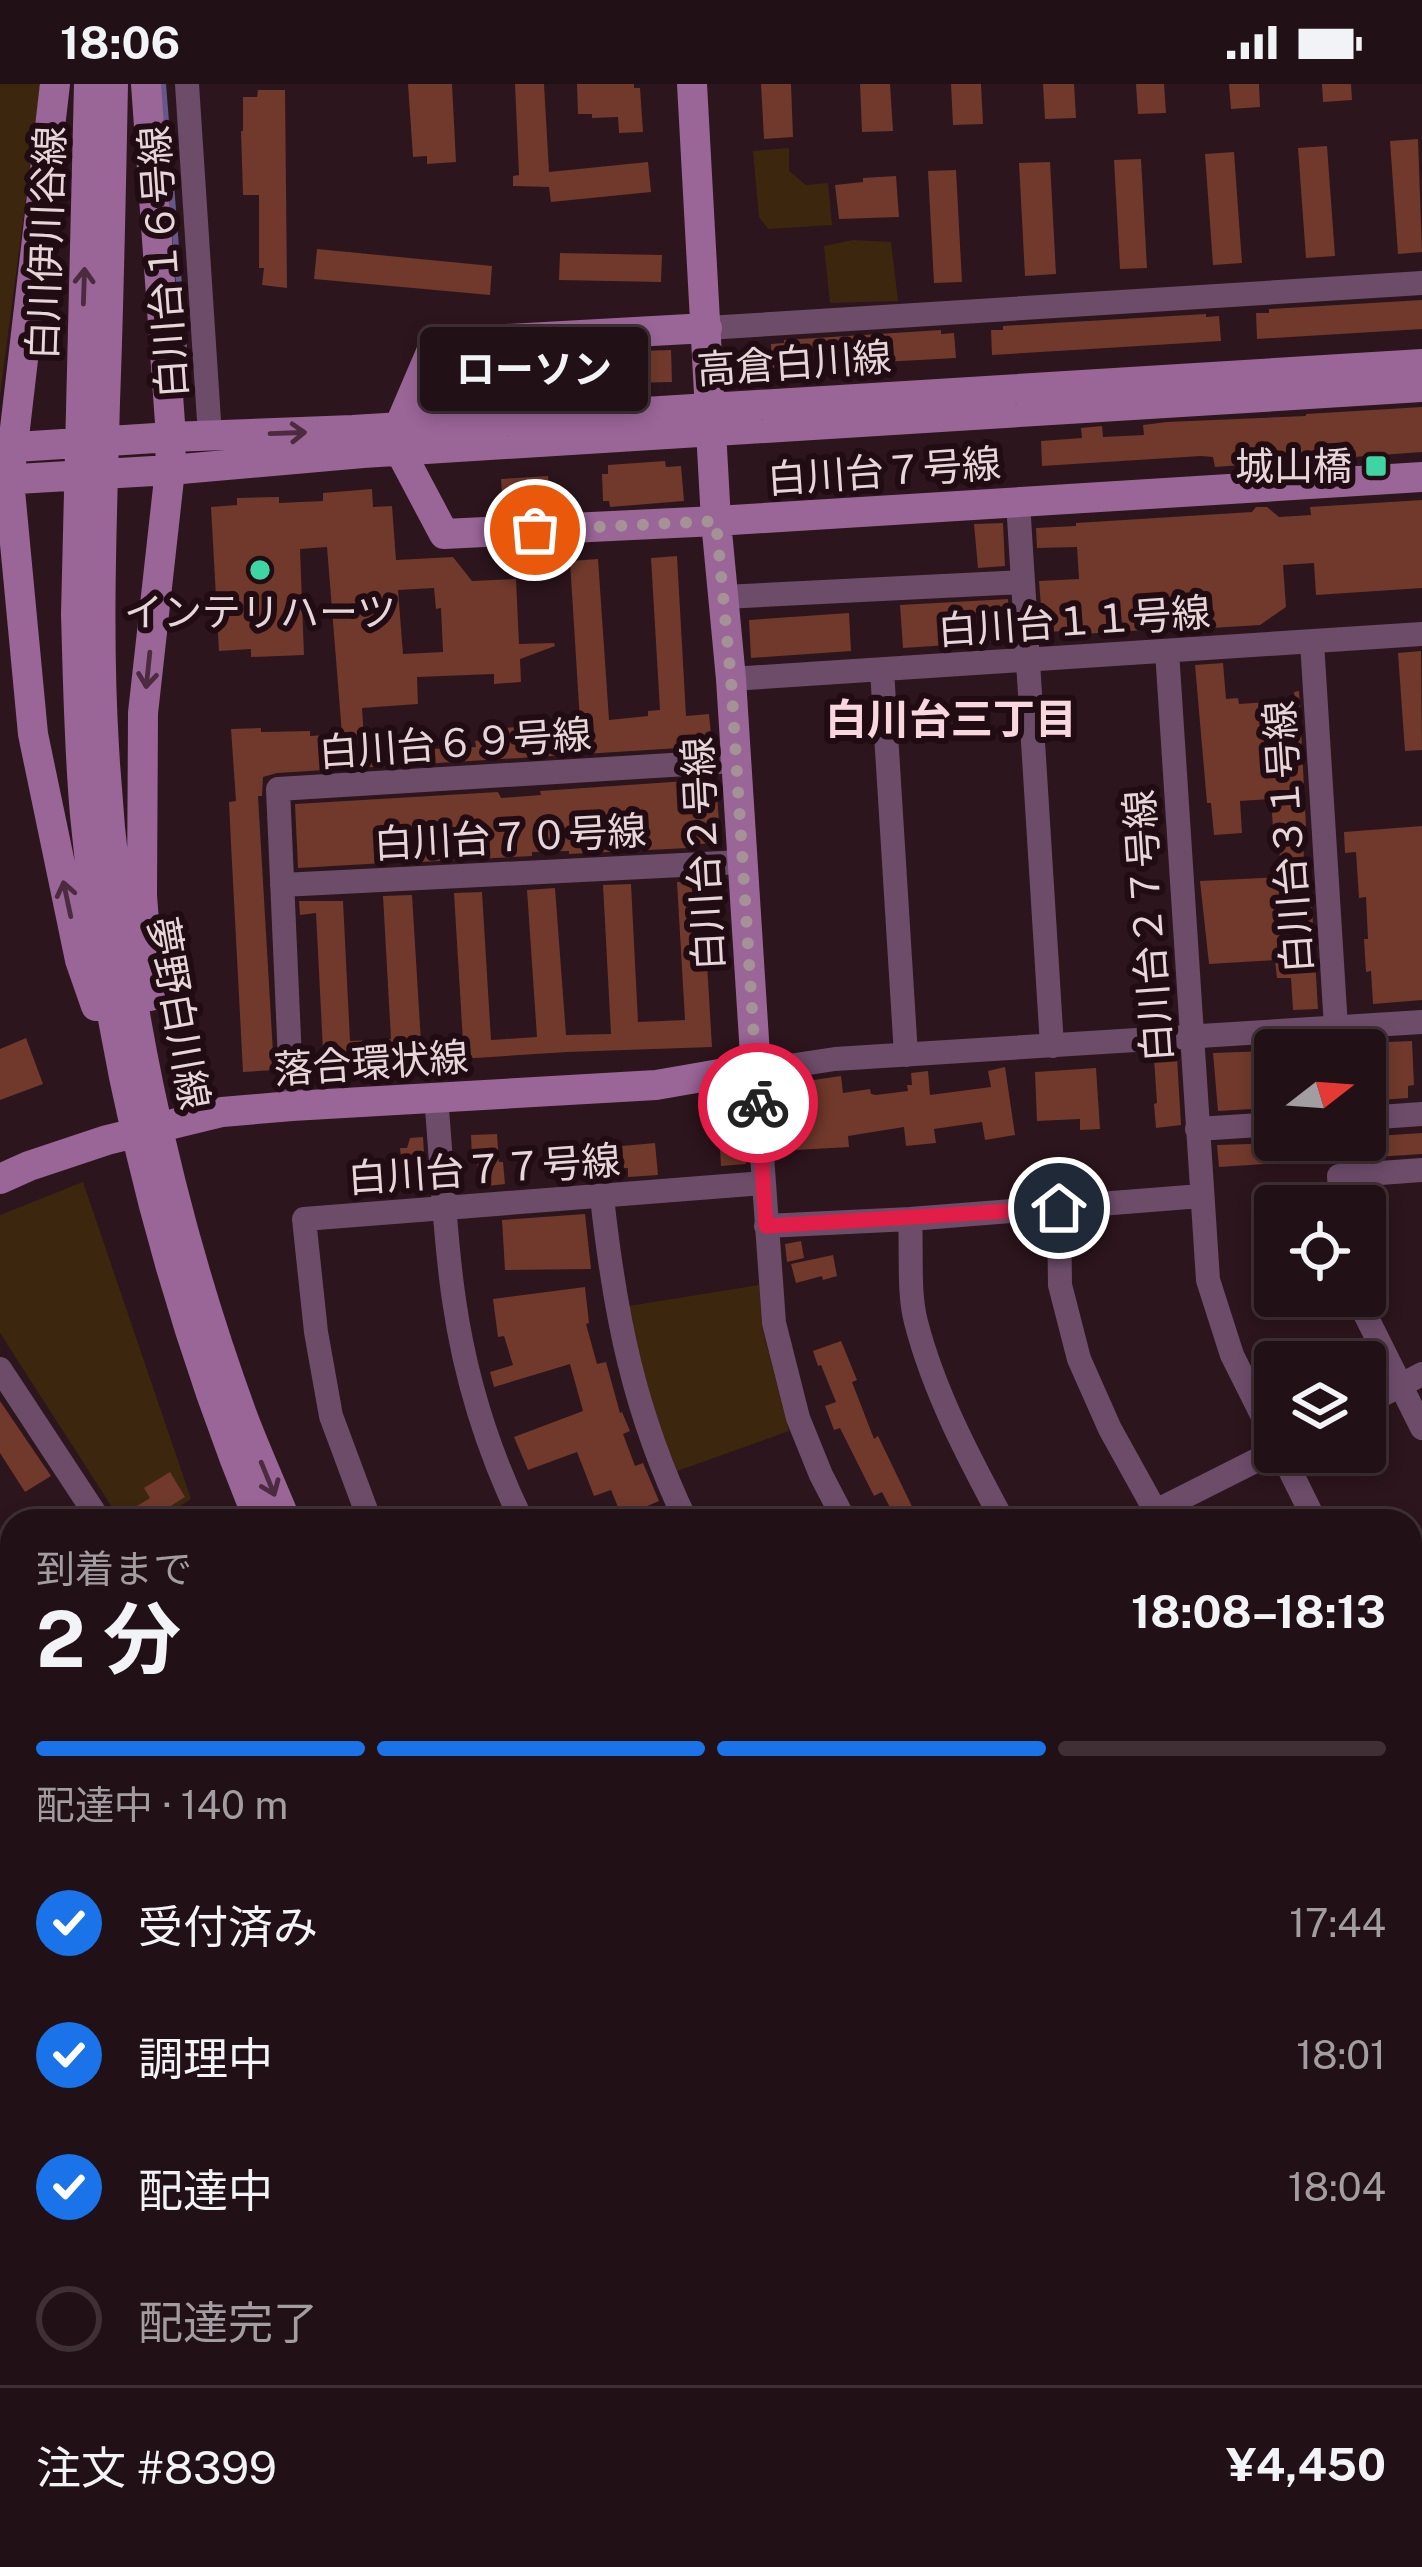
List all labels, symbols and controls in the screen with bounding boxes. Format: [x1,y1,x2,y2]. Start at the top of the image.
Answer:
text: 18:06 [60,16,180,69]
street label: 白川台１６号線 [131,124,195,400]
street label: 白川伊川谷線 [19,125,73,361]
one-way arrow [72,267,95,306]
callout: ローソン [421,326,649,410]
street label: 高倉白川線 [695,333,893,393]
text: ローソン [456,346,612,392]
one-way arrow [268,421,307,444]
street label: 白川台７号線 [766,440,1002,502]
place label: 城山橋 [1235,443,1352,489]
marker: 城山橋 [1363,453,1389,479]
pin [484,479,586,581]
icon: bag [502,497,568,563]
marker: インテリハーツ [247,557,273,583]
place label: インテリハーツ [124,589,396,635]
street label: 白川台１１号線 [936,589,1212,653]
one-way arrow [136,650,159,689]
district label: 白川台三丁目 [825,694,1077,743]
street label: 白川台３１号線 [1256,699,1320,975]
street label: 白川台６９号線 [317,711,593,775]
street label: 白川台２号線 [674,736,732,972]
street label: 白川台２７号線 [1116,788,1180,1064]
street label: 白川台７０号線 [372,807,648,867]
one-way arrow [55,880,77,919]
street label: 夢野白川線 [139,913,219,1113]
north arrow [1254,1029,1386,1161]
map controls [1254,1029,1386,1473]
street label: 落合環状線 [272,1033,470,1093]
courier [698,1043,818,1163]
icon: bike [725,1070,791,1136]
street label: 白川台７７号線 [346,1137,622,1201]
pin [1008,1157,1110,1259]
icon: home [1026,1175,1092,1241]
button: locate [1254,1185,1386,1317]
button: layers [1254,1341,1386,1473]
one-way arrow [259,1459,280,1496]
text: 到着まで [36,1546,192,1592]
text: 18:08–18:13 [1131,1585,1386,1638]
text: 2 分 [36,1593,181,1685]
text: 配達中 · 140 m [36,1782,288,1828]
icon: check [36,1890,102,1956]
text: 受付済み [138,1900,318,1953]
text: 17:44 [1289,1900,1386,1946]
icon: check [36,2022,102,2088]
text: 調理中 [138,2032,273,2085]
text: 18:01 [1296,2032,1386,2078]
icon: check [36,2154,102,2220]
text: 配達中 [138,2164,273,2217]
text: 18:04 [1288,2164,1386,2210]
text: 配達完了 [138,2296,318,2349]
text: ¥4,450 [1226,2438,1386,2491]
text: 注文 #8399 [36,2441,277,2494]

